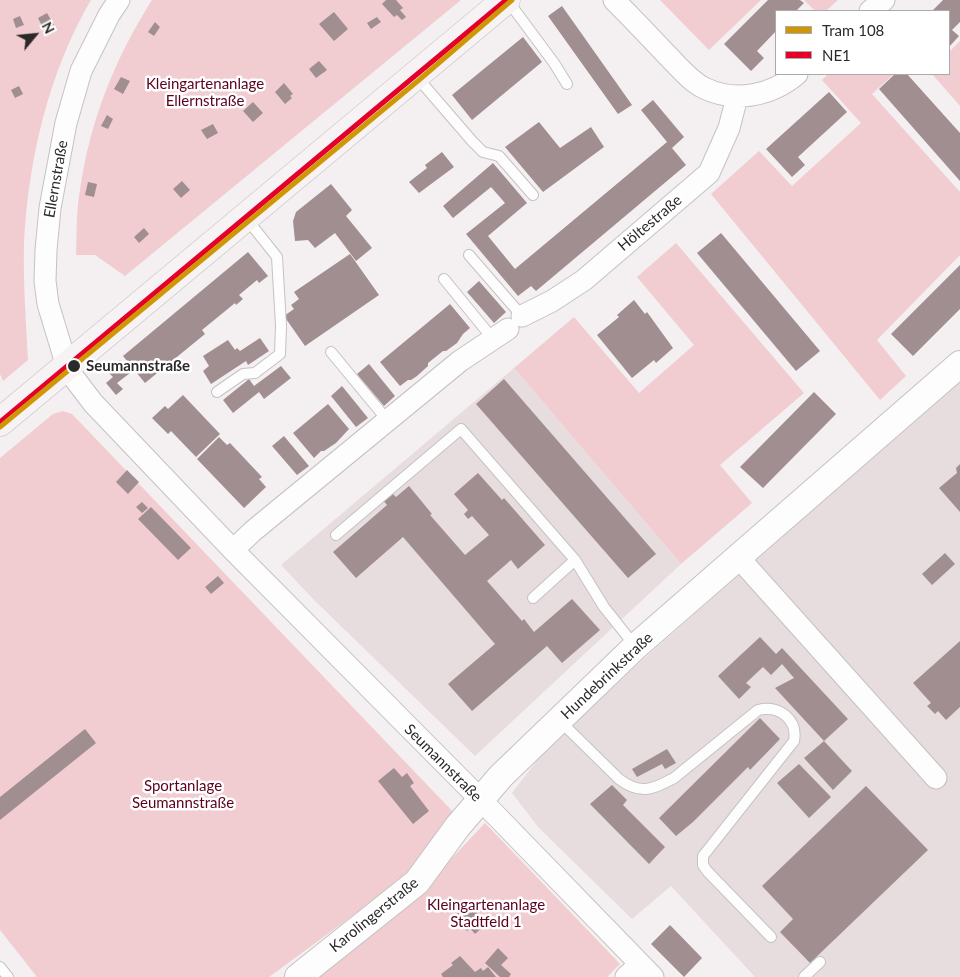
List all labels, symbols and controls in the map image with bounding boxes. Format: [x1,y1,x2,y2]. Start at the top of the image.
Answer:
north arrow [10,10,60,60]
legend [775,10,950,75]
text: N [39,19,59,36]
text: Tram 108 [822,21,884,39]
text: NE1 [822,46,851,64]
park label: Kleingartenanlage Ellernstraße [146,75,264,110]
street label: Ellernstraße [40,139,72,219]
street label: Höltestraße [614,191,686,255]
place label: Seumannstraße [86,357,190,375]
marker: Seumannstraße [66,358,82,374]
street label: Hundebrinkstraße [557,629,657,723]
street label: Seumannstraße [401,721,485,805]
park label: Sportanlage Seumannstraße [132,777,234,812]
street label: Karolingerstraße [326,874,422,956]
park label: Kleingartenanlage Stadtfeld 1 [427,896,545,931]

